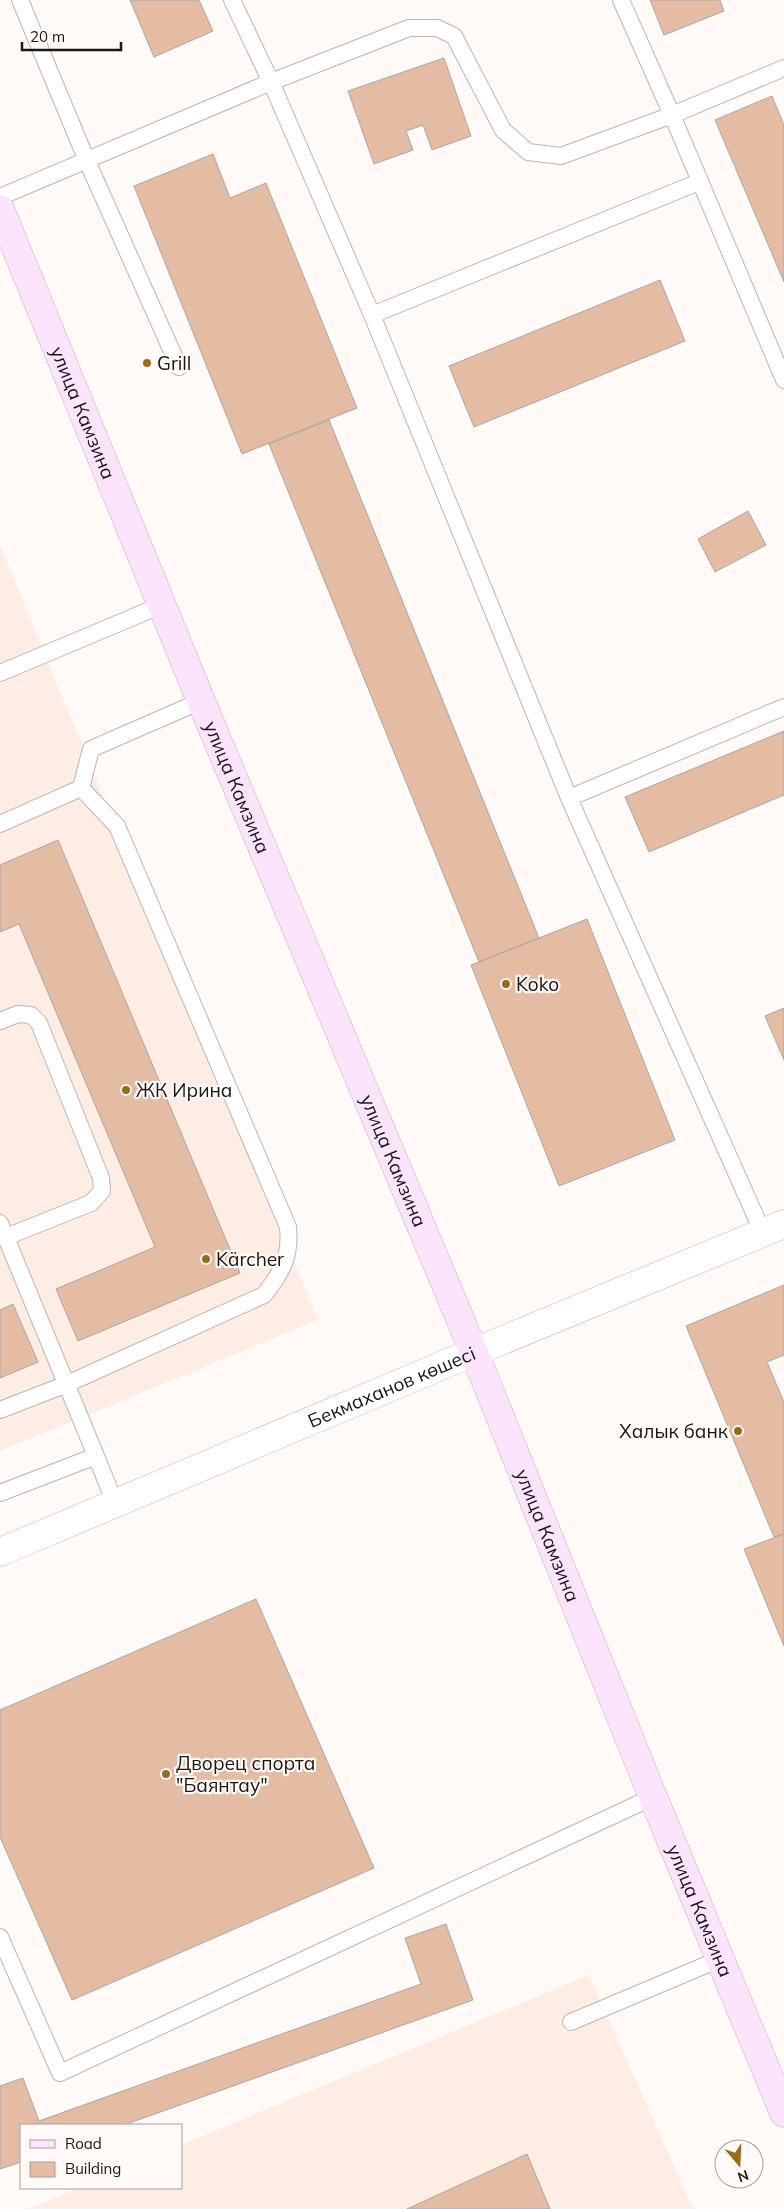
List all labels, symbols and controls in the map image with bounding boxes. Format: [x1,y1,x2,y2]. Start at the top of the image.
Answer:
scale bar [22,20,121,52]
text: 20 m [30,27,65,46]
street label: улица Камзина [45,343,121,483]
place label: Grill [157,351,191,375]
marker: Grill [141,357,153,369]
street label: улица Камзина [199,718,276,857]
place label: Koko [516,972,559,996]
marker: Koko [500,978,512,990]
place label: ЖК Ирина [136,1078,232,1102]
marker: ЖК Ирина [120,1084,132,1096]
street label: улица Камзина [355,1091,432,1230]
place label: Kärcher [216,1247,284,1271]
marker: Kärcher [200,1253,212,1265]
street label: Бекмаханов көшесі [304,1341,479,1433]
place label: Халык банк [619,1419,729,1443]
marker: Халык банк [732,1425,744,1437]
street label: улица Камзина [510,1465,585,1605]
place label: Дворец спорта "Баянтау" [176,1751,315,1797]
marker: Дворец спорта "Баянтау" [160,1768,172,1780]
street label: улица Камзина [662,1841,738,1980]
legend [20,2124,182,2189]
text: Road [65,2134,102,2153]
north arrow [714,2139,764,2189]
text: Building [65,2159,121,2178]
text: N [735,2166,751,2187]

